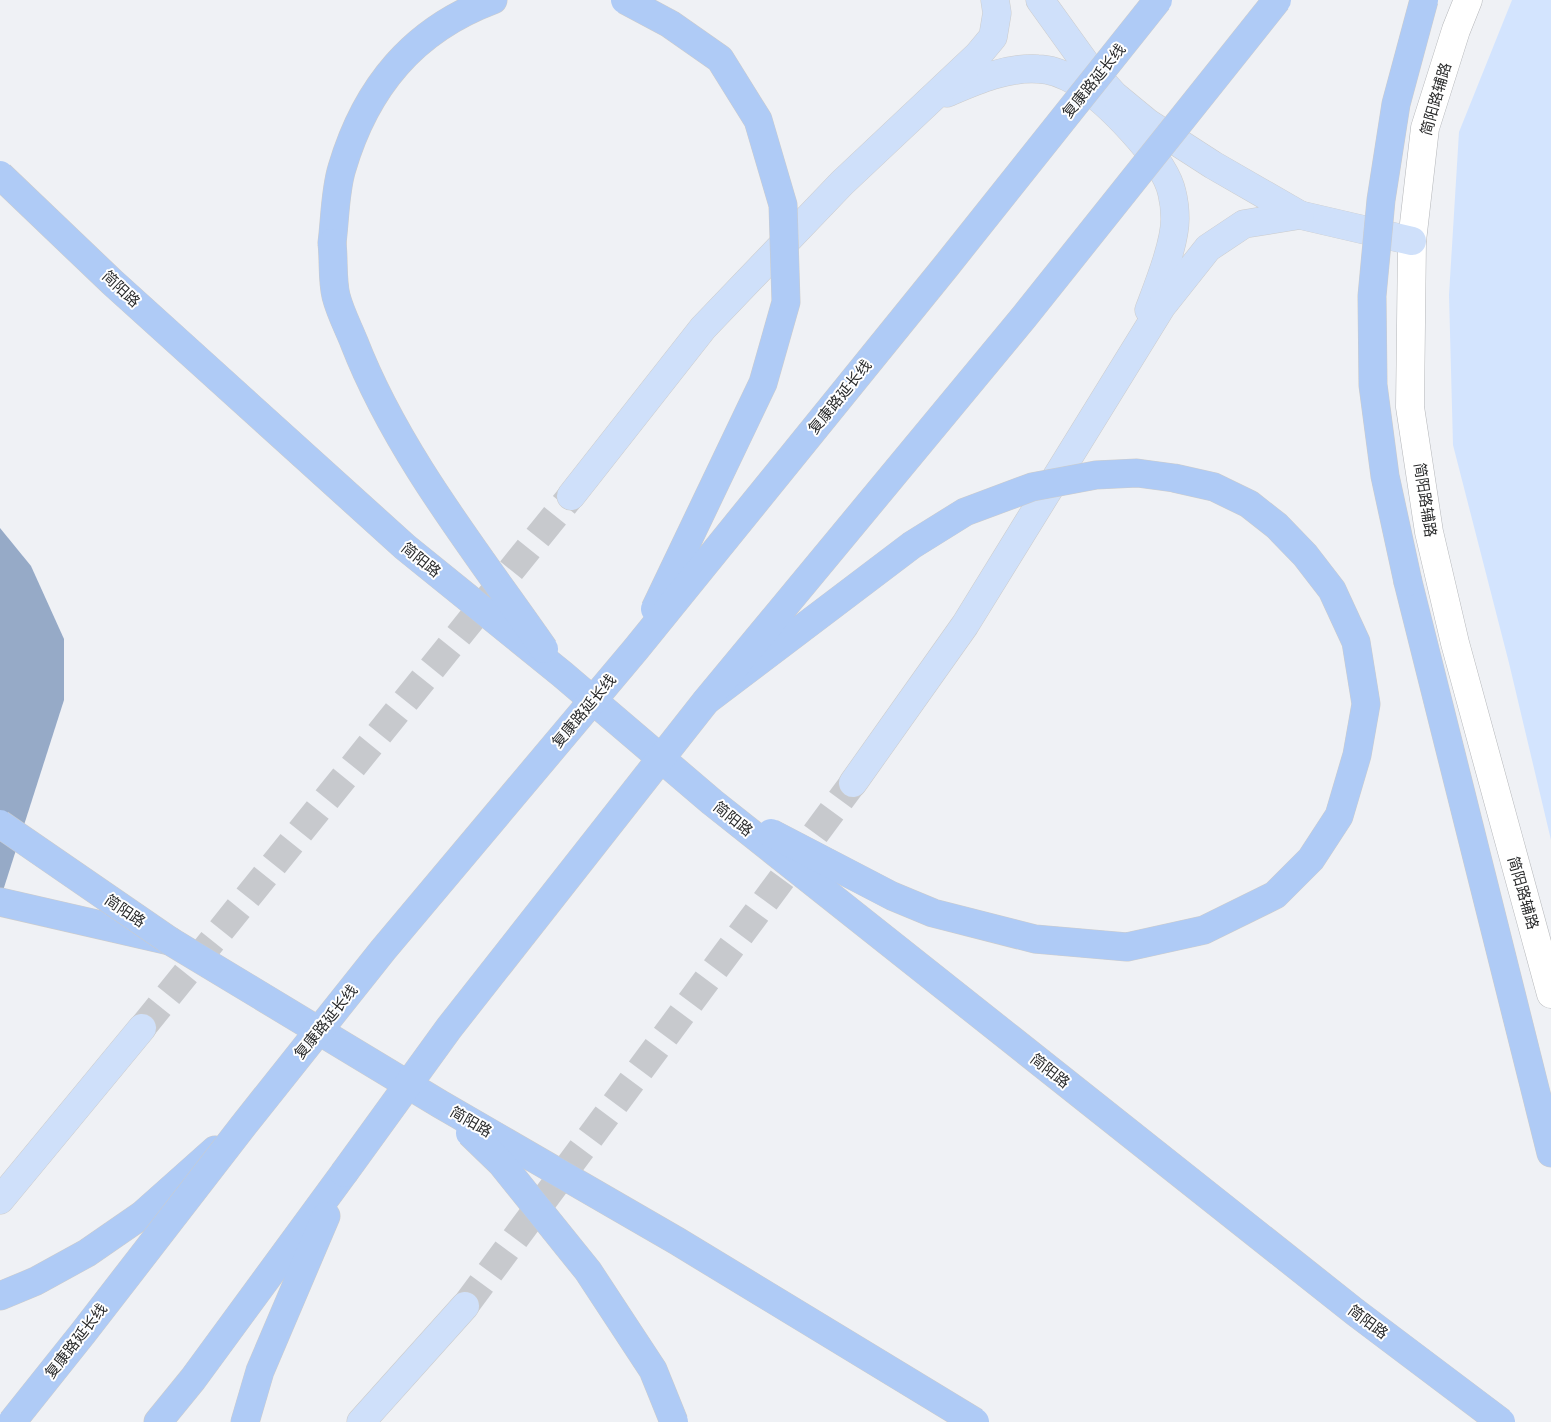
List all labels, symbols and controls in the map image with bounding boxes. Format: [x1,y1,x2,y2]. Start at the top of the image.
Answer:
street label: 复康路延长线 [1059,40,1129,122]
street label: 简阳路辅路 [1417,60,1455,138]
street label: 简阳路 [98,267,144,311]
street label: 复康路延长线 [805,356,875,438]
street label: 简阳路辅路 [1410,462,1440,538]
street label: 简阳路 [398,539,444,581]
street label: 复康路延长线 [548,671,620,751]
street label: 简阳路 [710,798,756,840]
street label: 简阳路辅路 [1504,854,1542,932]
street label: 简阳路 [101,891,149,931]
street label: 复康路延长线 [291,981,361,1063]
street label: 简阳路 [1027,1050,1073,1092]
street label: 简阳路 [447,1103,495,1141]
street label: 复康路延长线 [41,1300,111,1382]
street label: 简阳路 [1345,1301,1391,1343]

